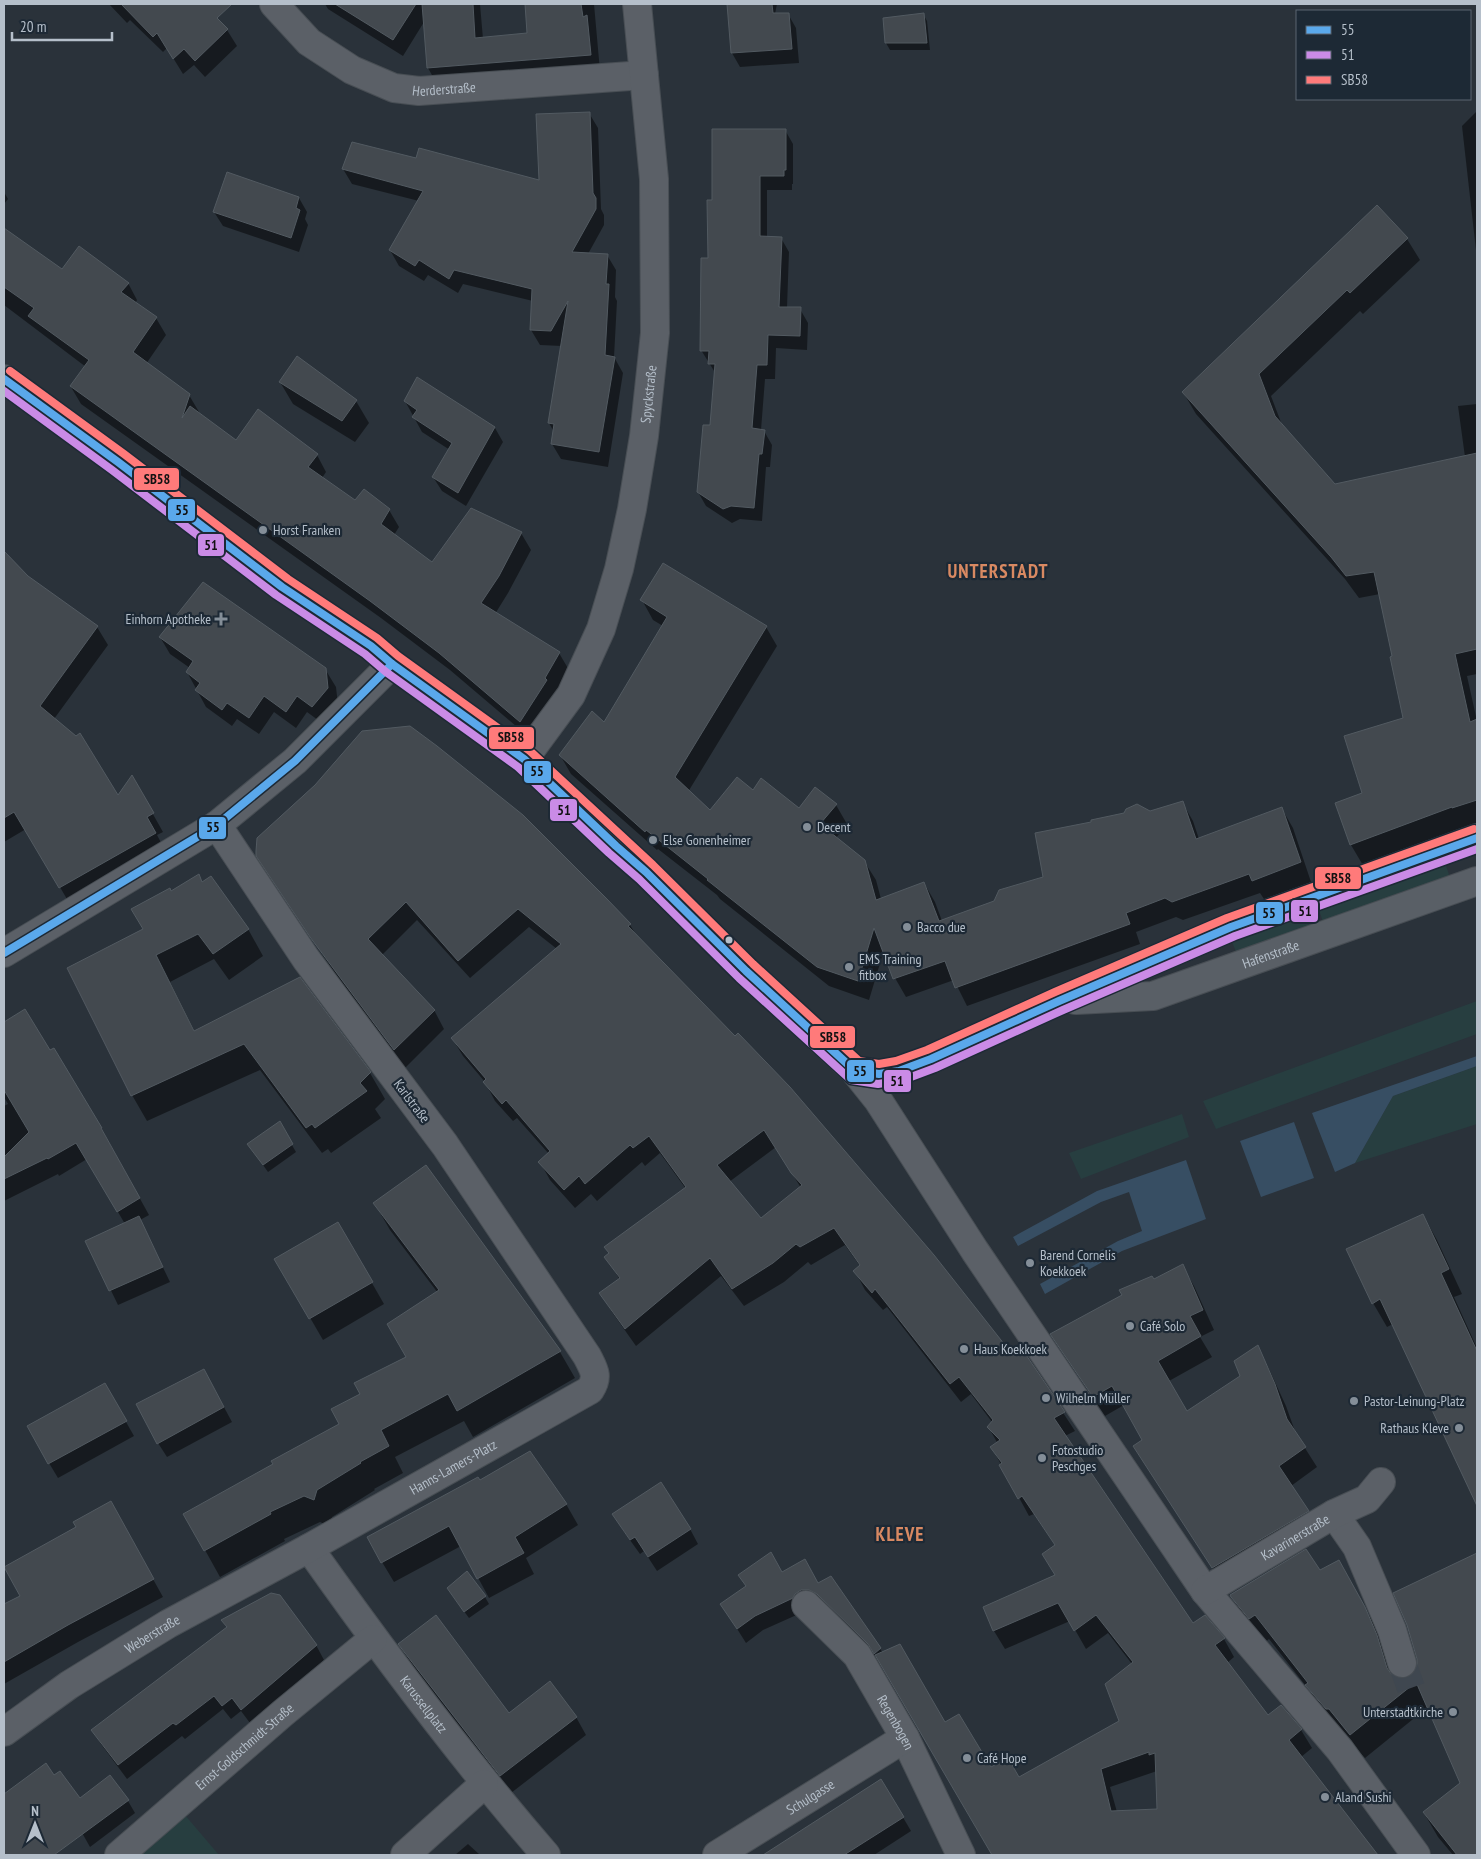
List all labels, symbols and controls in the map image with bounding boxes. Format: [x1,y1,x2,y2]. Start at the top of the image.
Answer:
scale bar [12,10,112,42]
legend [1296,10,1471,100]
text: 20 m [20,17,46,36]
text: 55 [1341,20,1355,39]
text: 51 [1341,45,1355,64]
text: SB58 [1341,70,1368,89]
street label: Herderstraße [411,78,477,100]
street label: Spyckstraße [636,364,661,424]
line badge: SB58 [133,467,180,491]
text: SB58 [144,470,170,488]
line badge: 55 [167,498,196,522]
text: 55 [175,501,189,519]
place label: Horst Franken [273,521,341,539]
marker: Horst Franken [257,524,269,536]
line badge: 51 [197,533,225,557]
text: 51 [204,536,218,554]
district label: UNTERSTADT [948,559,1049,583]
place label: Einhorn Apotheke [125,610,211,628]
marker: Einhorn Apotheke [215,613,227,625]
line badge: SB58 [488,726,535,750]
text: SB58 [498,728,524,746]
line badge: 55 [523,760,552,784]
text: 55 [530,762,544,780]
line badge: 51 [549,798,578,822]
text: 51 [557,801,571,819]
line badge: 55 [198,816,227,840]
text: 55 [206,818,220,836]
place label: Decent [817,818,851,836]
marker: Decent [801,821,813,833]
place label: Else Gonenheimer [663,831,751,849]
marker: Else Gonenheimer [647,834,659,846]
line badge: SB58 [1314,866,1362,890]
text: SB58 [1325,869,1351,887]
line badge: 51 [1290,899,1319,923]
line badge: 55 [1255,901,1284,925]
text: 51 [1298,902,1312,920]
text: 55 [1262,904,1276,922]
place label: Bacco due [917,918,966,936]
marker: Bacco due [901,921,913,933]
unlabelled marker [724,935,734,945]
street label: Hafenstraße [1240,936,1302,973]
place label: EMS Training fitbox [859,950,921,984]
marker: EMS Training fitbox [843,961,855,973]
line badge: SB58 [809,1025,856,1049]
text: SB58 [820,1028,846,1046]
line badge: 55 [846,1059,875,1083]
text: 55 [853,1062,867,1080]
line badge: 51 [883,1069,912,1093]
text: 51 [890,1072,904,1090]
street label: Karlstraße [390,1076,434,1127]
place label: Barend Cornelis Koekkoek [1040,1246,1116,1280]
marker: Barend Cornelis Koekkoek [1024,1257,1036,1269]
place label: Café Solo [1140,1317,1185,1335]
marker: Café Solo [1124,1320,1136,1332]
place label: Haus Koekkoek [974,1340,1048,1358]
marker: Haus Koekkoek [958,1343,970,1355]
place label: Wilhelm Müller [1056,1389,1130,1407]
marker: Wilhelm Müller [1040,1392,1052,1404]
place label: Pastor-Leinung-Platz [1364,1392,1465,1410]
marker: Pastor-Leinung-Platz [1348,1395,1360,1407]
place label: Rathaus Kleve [1380,1419,1449,1437]
marker: Rathaus Kleve [1453,1422,1465,1434]
street label: Hanns-Lamers-Platz [406,1435,500,1499]
place label: Fotostudio Peschges [1052,1441,1103,1475]
marker: Fotostudio Peschges [1036,1452,1048,1464]
street label: Kavarinerstraße [1258,1510,1333,1565]
district label: KLEVE [876,1522,924,1546]
street label: Weberstraße [122,1610,183,1657]
street label: Karussellplatz [396,1672,452,1737]
street label: Regenbogen [873,1692,918,1752]
street label: Ernst-Goldschmidt-Straße [192,1699,298,1794]
place label: Unterstadtkirche [1363,1703,1443,1721]
marker: Unterstadtkirche [1447,1706,1459,1718]
place label: Café Hope [977,1749,1027,1767]
marker: Café Hope [961,1752,973,1764]
street label: Schulgasse [783,1775,838,1819]
place label: Aland Sushi [1335,1788,1392,1806]
marker: Aland Sushi [1319,1791,1331,1803]
north arrow [10,1799,60,1849]
text: N [31,1802,39,1820]

